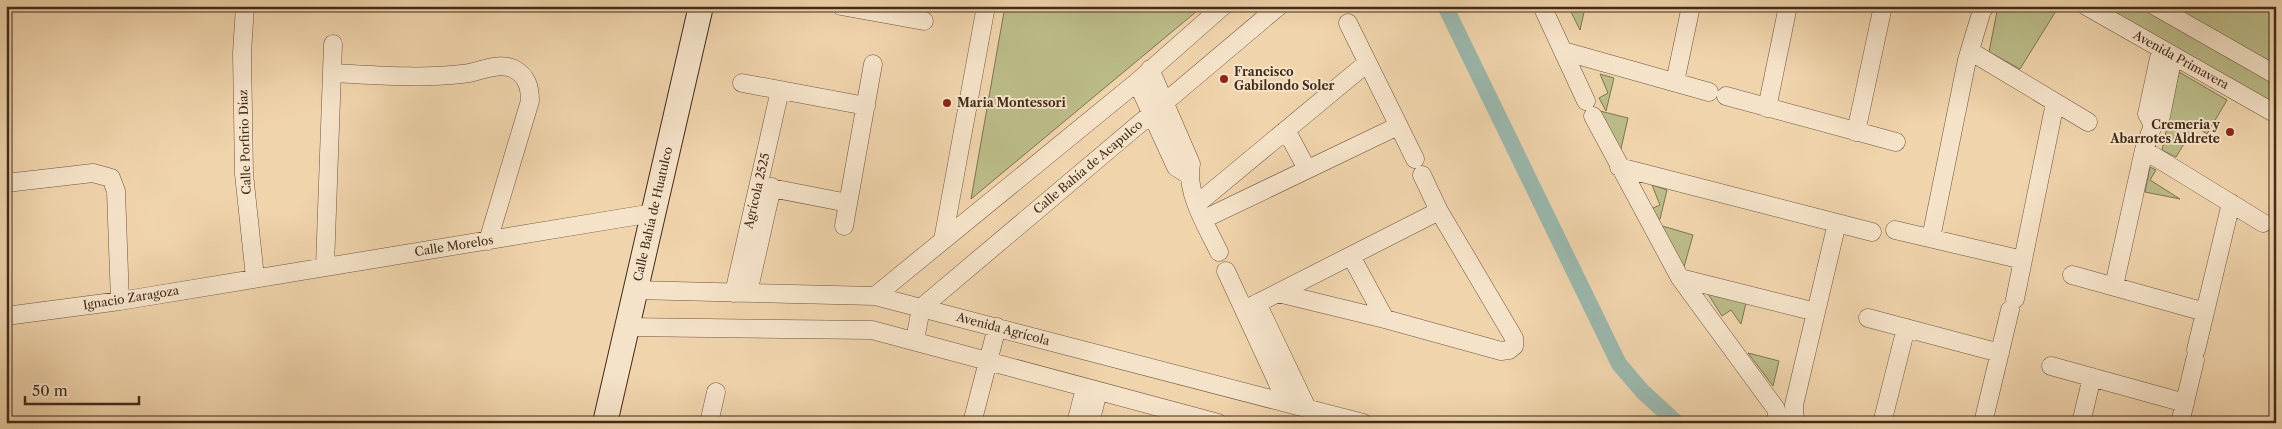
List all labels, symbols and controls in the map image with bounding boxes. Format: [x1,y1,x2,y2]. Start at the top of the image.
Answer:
street label: Avenida Primavera [2130,27,2232,92]
place label: Francisco Gabilondo Soler [1234,64,1335,93]
marker: Francisco Gabilondo Soler [1218,73,1230,85]
street label: Calle Porfirio Díaz [235,89,254,195]
place label: Maria Montessori [957,95,1066,110]
marker: Maria Montessori [941,97,953,109]
street label: Calle Bahía de Acapulco [1030,117,1145,217]
place label: Cremeria y Abarrotes Aldrete [2109,117,2221,146]
marker: Cremeria y Abarrotes Aldrete [2224,126,2236,138]
street label: Calle Bahía de Huatulco [630,145,675,283]
street label: Agrícola 2525 [740,152,773,231]
street label: Calle Morelos [413,232,494,259]
street label: Ignacio Zaragoza [82,282,181,312]
street label: Avenida Agrícola [954,309,1052,348]
scale bar [25,374,139,406]
text: 50 m [32,381,68,400]

